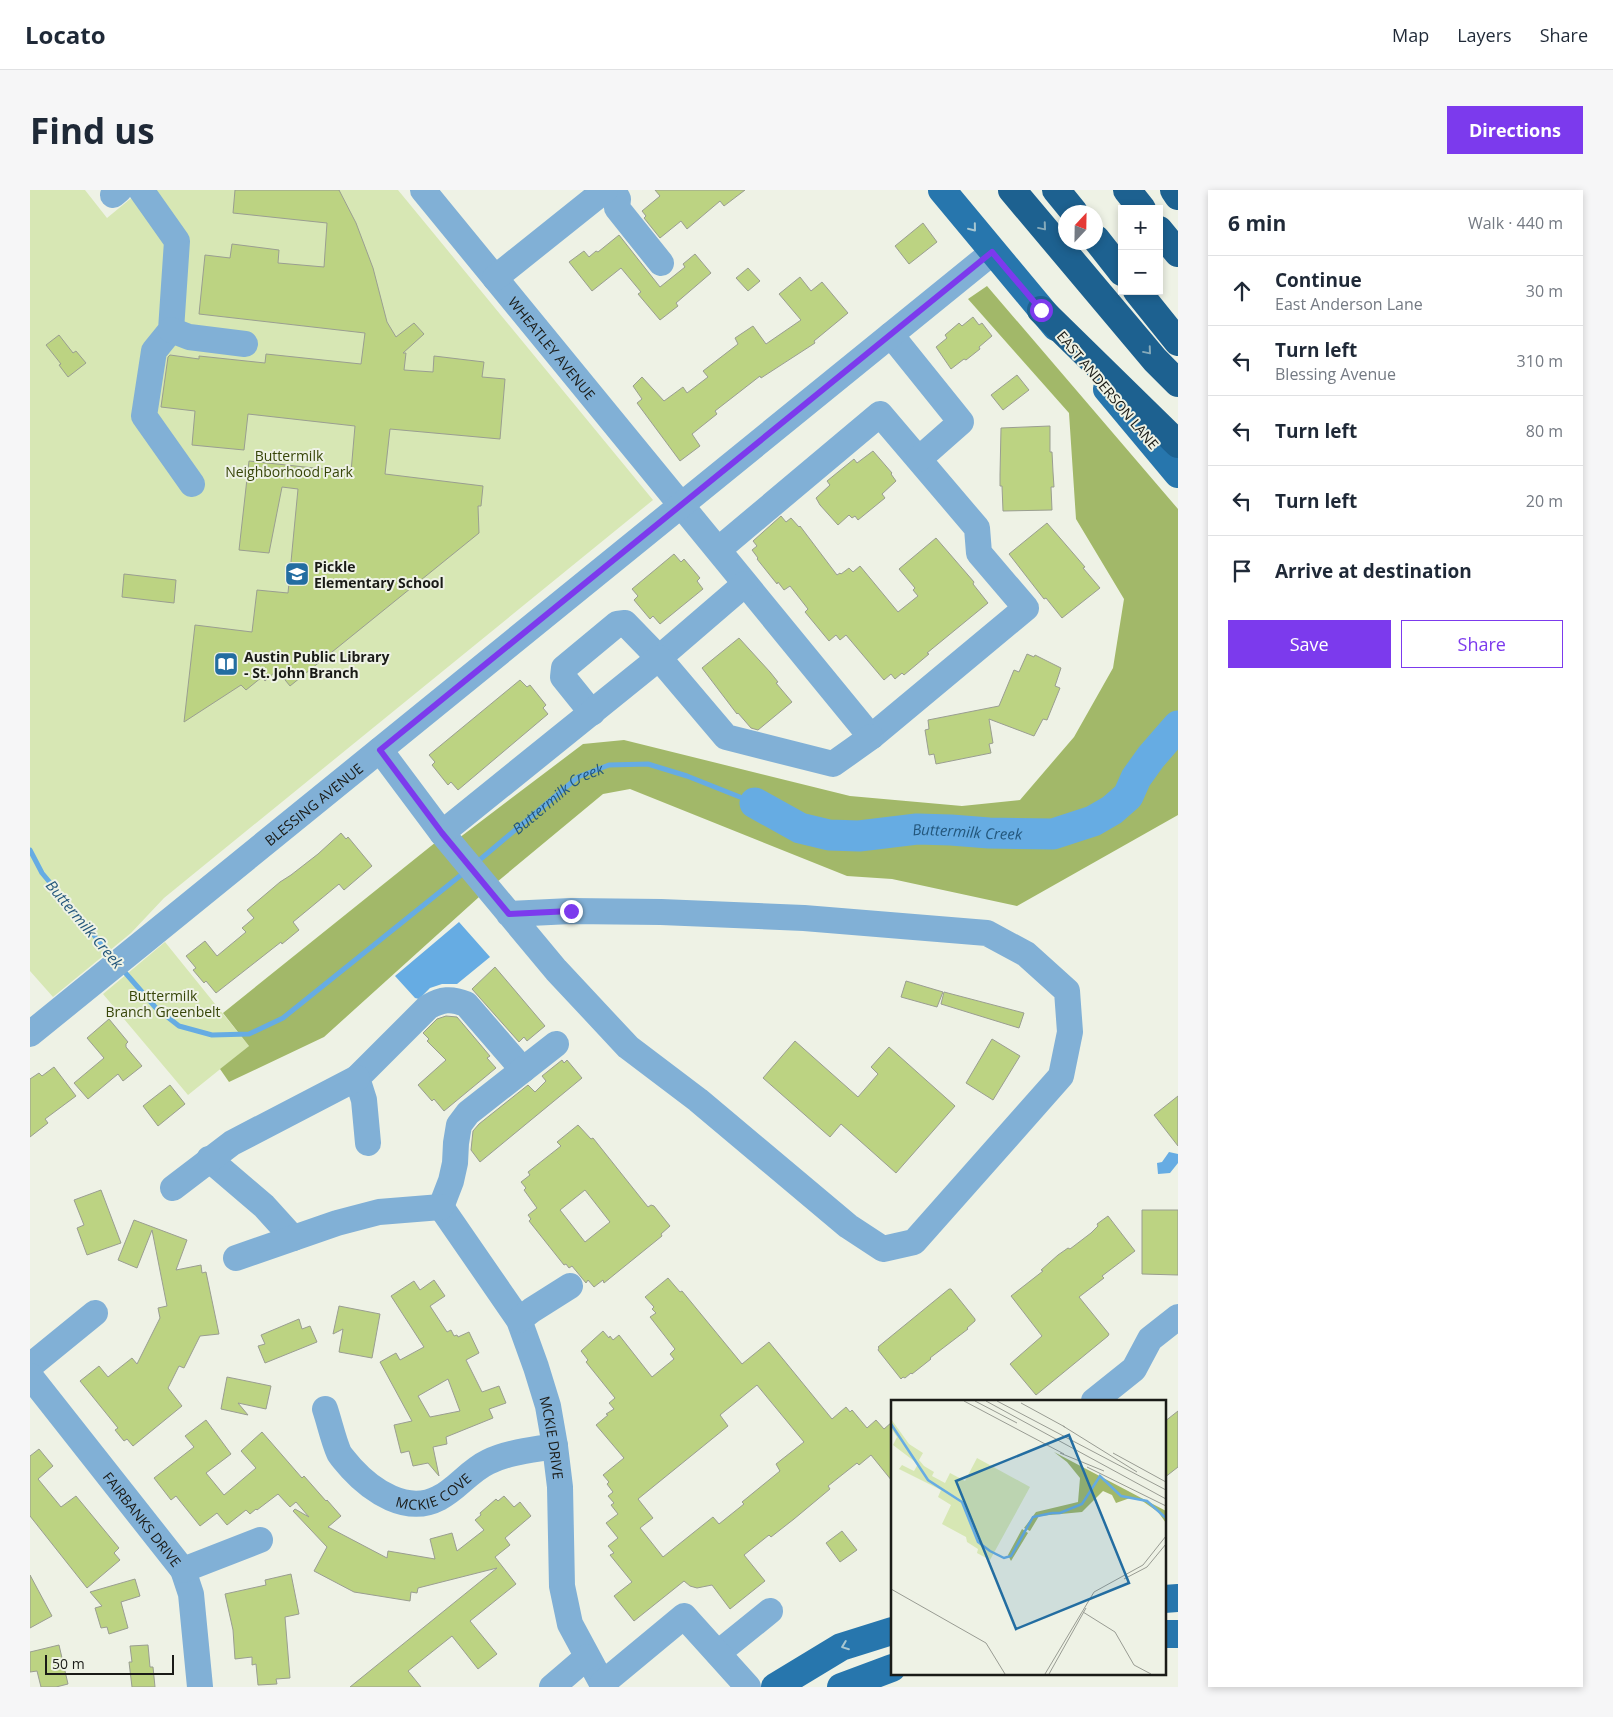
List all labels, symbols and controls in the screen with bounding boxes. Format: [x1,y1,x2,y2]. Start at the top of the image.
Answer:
text: Locato [25,18,106,51]
text: Map [1392,23,1429,47]
text: Layers [1457,23,1512,47]
text: Share [1540,23,1588,47]
button: Directions [1447,106,1583,154]
text: Find us [30,107,155,154]
north arrow [1058,205,1103,250]
map controls [1118,205,1163,295]
button: + [1118,205,1163,250]
text: 6 min [1228,209,1286,237]
text: Walk · 440 m [1468,212,1563,234]
one-way arrow [967,222,975,231]
one-way arrow [1038,222,1047,231]
button: − [1118,250,1163,295]
text: Continue [1275,267,1362,293]
icon: ahead [1228,277,1256,305]
text: 30 m [1526,280,1563,302]
street label: WHEATLEY AVENUE [504,292,600,403]
text: East Anderson Lane [1275,293,1423,315]
route start [1030,299,1053,322]
street label: EAST ANDERSON LANE [1053,327,1163,453]
text: Turn left [1275,337,1357,363]
one-way arrow [1143,346,1152,355]
icon: left [1228,347,1256,375]
text: 310 m [1517,350,1563,372]
text: Blessing Avenue [1275,363,1396,385]
icon: left [1228,417,1256,445]
text: Turn left [1275,418,1357,444]
text: 80 m [1526,420,1563,442]
park label: Buttermilk Neighborhood Park [225,446,354,481]
icon: left [1228,487,1256,515]
text: Turn left [1275,488,1357,514]
text: 20 m [1526,490,1563,512]
place label: Pickle Elementary School [314,557,444,592]
icon: arrive [1228,557,1256,585]
text: Arrive at destination [1275,558,1472,584]
school or university icon: Pickle Elementary School [284,561,310,587]
button: Save [1228,620,1391,668]
button: Share [1401,620,1563,668]
place label: Austin Public Library - St. John Branch [244,647,389,682]
library icon: Austin Public Library - St. John Branch [213,651,239,677]
street label: BLESSING AVENUE [260,758,366,850]
water label: Buttermilk Creek [508,758,607,838]
water label: Buttermilk Creek [911,819,1023,844]
water label: Buttermilk Creek [42,876,128,973]
route end [560,900,583,923]
park label: Buttermilk Branch Greenbelt [105,986,221,1021]
street label: MCKIE DRIVE [536,1393,568,1480]
inset map [891,1400,1166,1674]
street label: FAIRBANKS DRIVE [99,1468,186,1570]
street label: MCKIE COVE [394,1468,475,1513]
one-way arrow [842,1640,850,1650]
scale bar [45,1652,174,1675]
text: 50 m [52,1654,85,1673]

